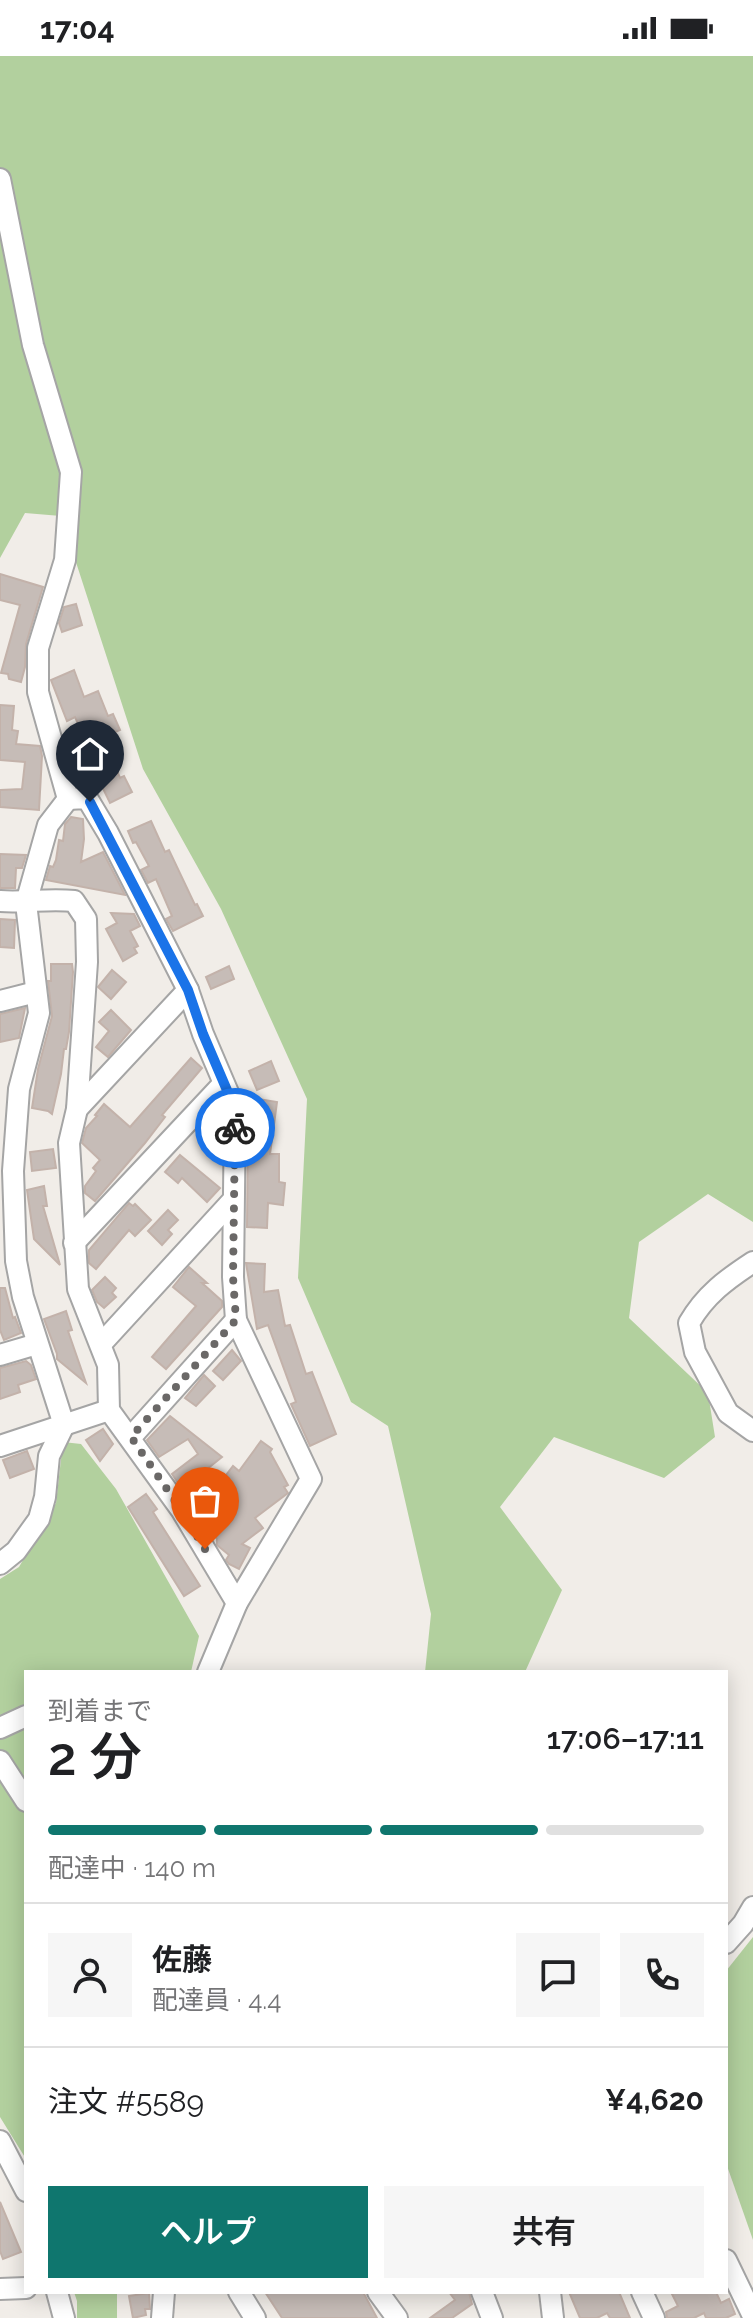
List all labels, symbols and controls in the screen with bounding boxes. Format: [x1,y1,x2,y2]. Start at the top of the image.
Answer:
text: 17:04 [40,11,115,46]
pin [56,720,124,802]
icon: home [68,732,112,776]
courier [195,1088,275,1168]
icon: bike [213,1106,257,1150]
pin [171,1467,239,1549]
icon: bag [183,1479,227,1523]
text: 到着まで [48,1696,152,1726]
text: 17:06–17:11 [547,1721,704,1756]
text: 2 分 [48,1726,141,1787]
text: 配達中 · 140 m [48,1853,216,1883]
button: person [48,1933,132,2017]
button: chat [516,1933,600,2017]
button: phone [620,1933,704,2017]
text: 佐藤 [152,1942,212,1977]
text: 配達員 · 4.4 [152,1985,281,2015]
text: ¥4,620 [605,2082,704,2117]
text: 注文 #5589 [48,2084,204,2119]
button: ヘルプ [48,2186,368,2278]
button: 共有 [384,2186,704,2278]

